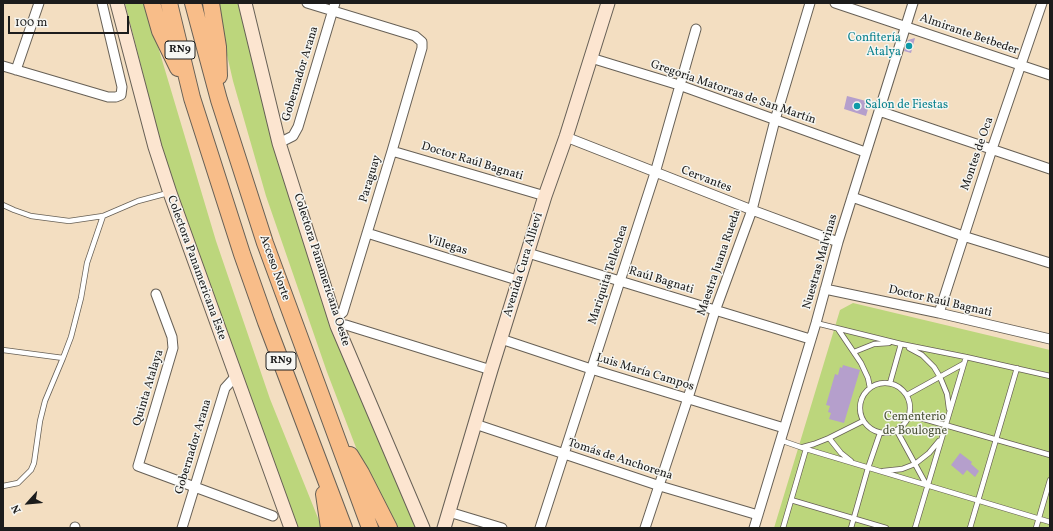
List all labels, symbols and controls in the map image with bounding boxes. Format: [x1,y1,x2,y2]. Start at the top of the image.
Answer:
scale bar [10,8,131,34]
street label: Almirante Betbeder [918,11,1020,59]
text: 100 m [15,15,47,31]
street label: Gobernador Arana [280,25,322,123]
place label: Confitería Atalya [848,32,901,60]
road number: RN9 [165,41,195,59]
marker: Confitería Atalya [904,41,914,51]
street label: Gregoria Matorras de San Martín [648,58,818,128]
place label: Salon de Fiestas [865,99,948,113]
marker: Salon de Fiestas [852,101,862,111]
street label: Montes de Oca [959,115,997,193]
street label: Doctor Raúl Bagnati [419,140,525,184]
street label: Paraguay [357,153,385,205]
street label: Cervantes [679,164,733,196]
street label: Colectora Panamericana Oeste [289,192,353,348]
street label: Colectora Panamericana Este [163,194,229,342]
street label: Maestra Juana Rueda [695,208,745,318]
street label: Avenida Cura Allievi [501,211,547,319]
street label: Nuestras Malvinas [801,213,841,311]
street label: Mariquita Tellechea [586,223,632,327]
street label: Acceso Norte [255,233,293,303]
street label: Villegas [425,233,469,259]
street label: Raúl Bagnati [627,264,695,298]
street label: Doctor Raúl Bagnati [887,283,993,321]
street label: Quinta Atalaya [131,348,167,428]
street label: Luis María Campos [594,351,696,395]
road number: RN9 [266,352,296,370]
street label: Gobernador Arana [173,398,215,496]
park label: Cementerio de Boulogne [883,411,947,439]
street label: Tomás de Anchorena [566,436,674,484]
north arrow [8,483,48,523]
text: N [8,502,25,516]

